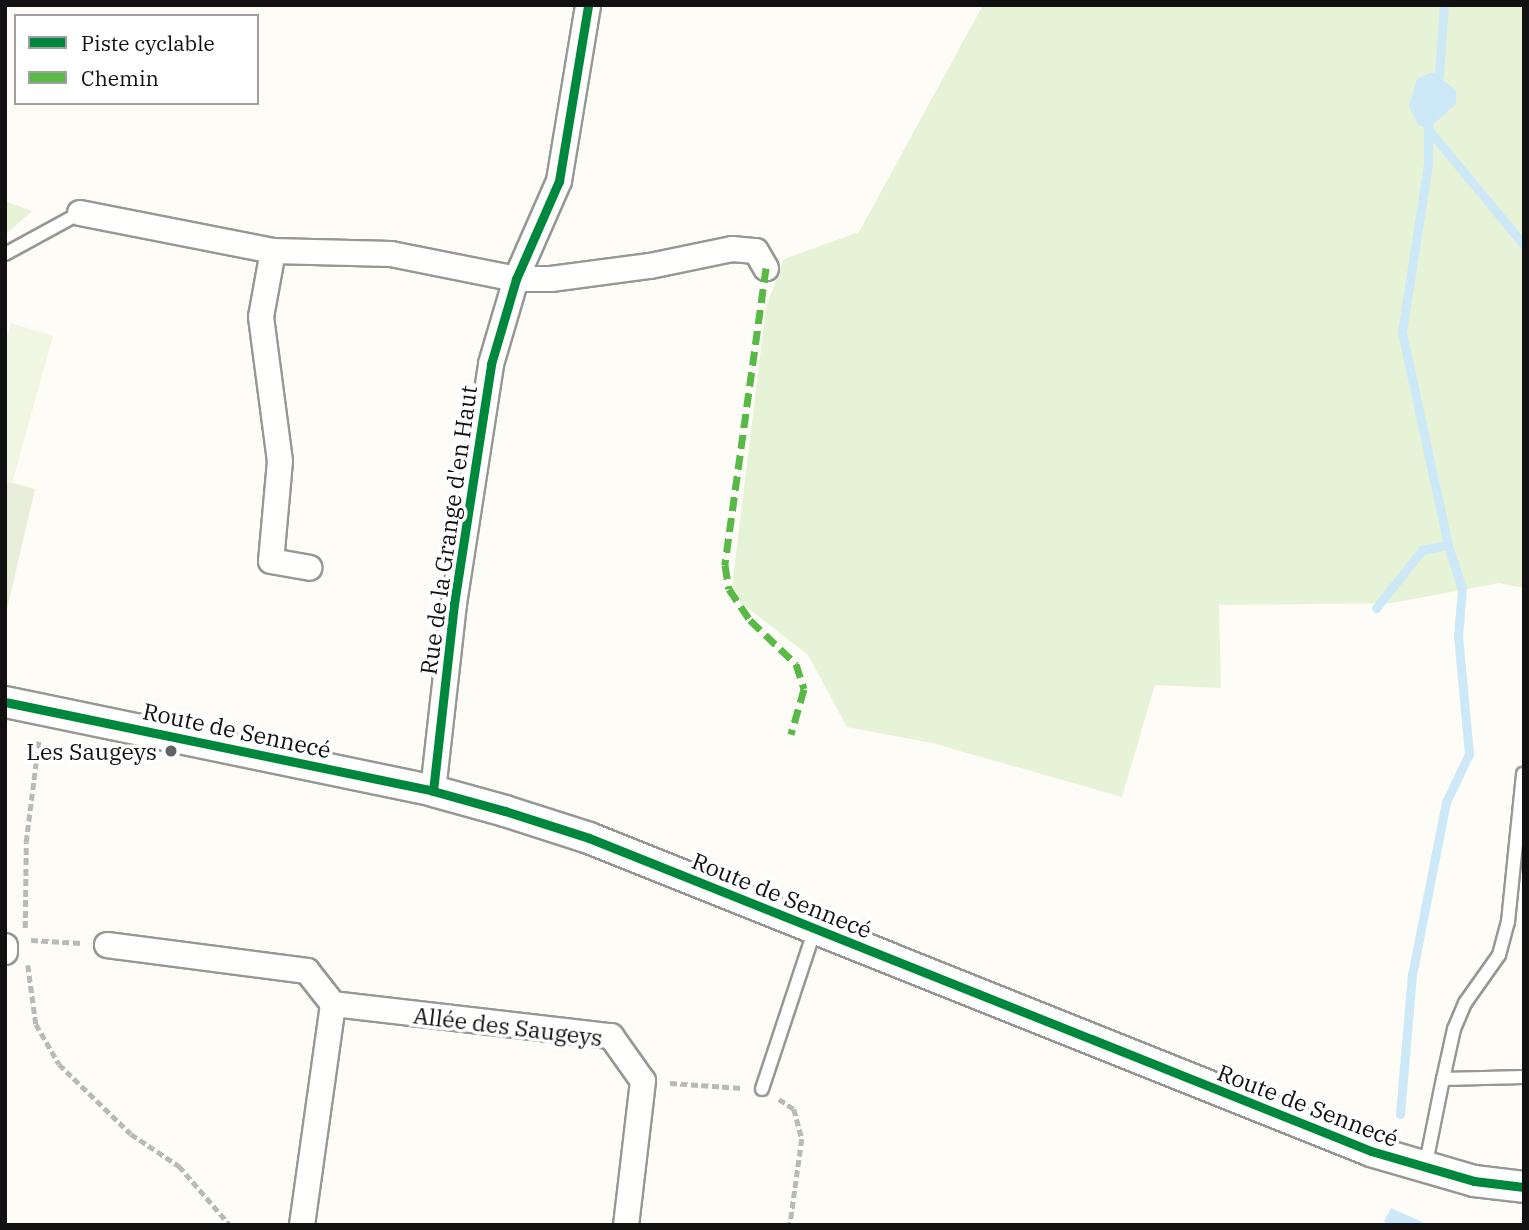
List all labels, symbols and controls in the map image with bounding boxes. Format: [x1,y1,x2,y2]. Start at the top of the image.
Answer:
legend [14,14,259,105]
text: Piste cyclable [81,29,215,57]
text: Chemin [81,64,159,92]
street label: Rue de la Grange d'en Haut [414,383,482,677]
street label: Route de Sennecé [141,697,333,763]
place label: Les Saugeys [26,737,157,765]
marker: Les Saugeys [163,743,179,759]
street label: Route de Sennecé [688,846,876,944]
street label: Allée des Saugeys [412,1001,604,1051]
street label: Route de Sennecé [1214,1058,1402,1152]

